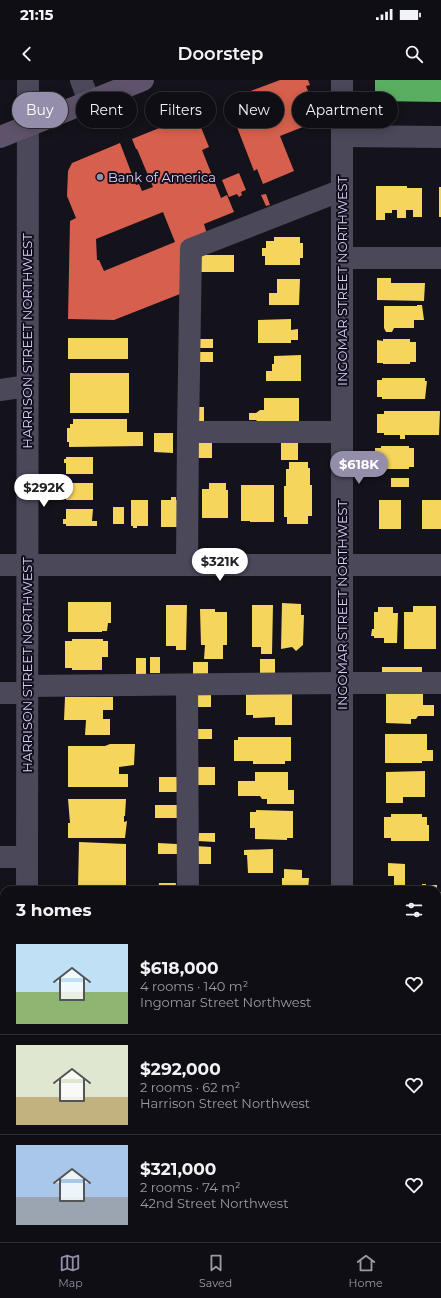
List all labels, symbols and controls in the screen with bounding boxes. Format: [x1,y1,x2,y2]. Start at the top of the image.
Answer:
text: 21:15 [20,5,53,24]
icon: back [16,43,38,65]
text: Doorstep [178,43,263,65]
icon: search [403,43,425,65]
chip: Buy [12,92,68,128]
chip: Rent [76,92,137,128]
chip: Filters [145,92,216,128]
chip: New [224,92,284,128]
chip: Apartment [292,92,398,128]
place label: Bank of America [108,169,216,185]
marker: Bank of America [95,172,105,182]
street label: INGOMAR STREET NORTHWEST [334,176,350,386]
street label: HARRISON STREET NORTHWEST [19,233,35,449]
pin: $618K [331,451,387,485]
text: $618K [339,456,379,472]
pin: $292K [16,474,72,508]
text: $292K [23,479,65,495]
street label: INGOMAR STREET NORTHWEST [334,500,350,710]
pin: $321K [192,548,248,582]
text: $321K [201,553,239,569]
street label: HARRISON STREET NORTHWEST [19,557,35,773]
icon: filters [403,899,425,921]
text: 3 homes [16,900,91,920]
text: $618,000 [140,958,219,978]
icon: home [48,960,96,1008]
icon: heart [403,973,425,995]
text: 4 rooms · 140 m² [140,978,248,994]
text: Ingomar Street Northwest [140,994,311,1010]
text: $292,000 [140,1059,221,1079]
icon: home [48,1061,96,1109]
icon: heart [403,1074,425,1096]
text: 2 rooms · 62 m² [140,1079,240,1095]
text: Harrison Street Northwest [140,1095,310,1111]
text: $321,000 [140,1159,216,1179]
icon: home [48,1161,96,1209]
icon: heart [403,1174,425,1196]
text: 2 rooms · 74 m² [140,1179,241,1195]
text: 42nd Street Northwest [140,1195,288,1211]
tab: Map [58,1252,83,1290]
tab: Saved [199,1252,232,1290]
tab: Home [349,1252,383,1290]

